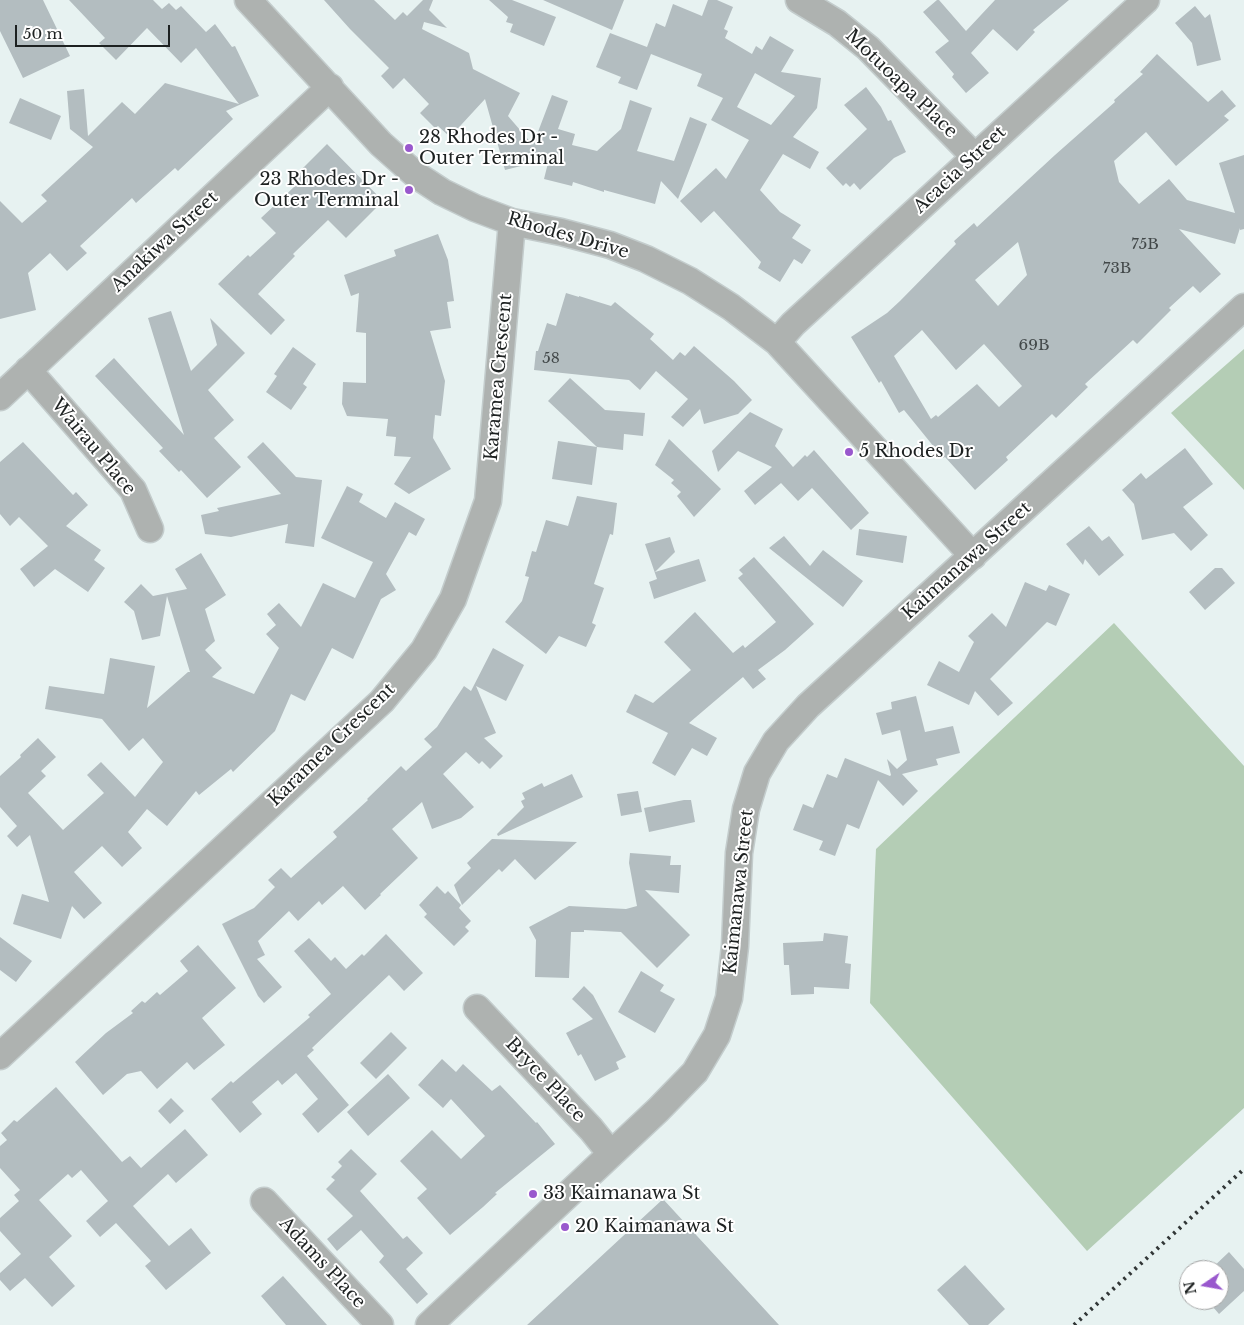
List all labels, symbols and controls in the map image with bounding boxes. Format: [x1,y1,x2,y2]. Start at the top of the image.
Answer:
scale bar [18,15,172,47]
text: 50 m [23,24,63,43]
street label: Motuoapa Place [841,25,961,143]
street label: Acacia Street [909,122,1011,218]
place label: 28 Rhodes Dr - Outer Terminal [419,127,564,170]
marker: 28 Rhodes Dr - Outer Terminal [403,142,415,154]
place label: 23 Rhodes Dr - Outer Terminal [254,169,399,212]
marker: 23 Rhodes Dr - Outer Terminal [403,184,415,196]
street label: Anakiwa Street [107,187,223,297]
street label: Rhodes Drive [505,208,631,264]
house number: 75B [1131,236,1159,254]
house number: 73B [1103,260,1131,278]
street label: Karamea Crescent [481,292,517,462]
house number: 69B [1019,337,1049,355]
house number: 58 [542,350,560,368]
street label: Wairau Place [46,394,140,500]
place label: 5 Rhodes Dr [859,441,973,463]
marker: 5 Rhodes Dr [843,446,855,458]
street label: Kaimanawa Street [898,497,1036,625]
street label: Karamea Crescent [264,679,400,811]
street label: Kaimanawa Street [720,808,758,976]
street label: Bryce Place [501,1034,589,1126]
place label: 33 Kaimanawa St [543,1183,700,1205]
marker: 33 Kaimanawa St [527,1188,539,1200]
street label: Adams Place [274,1213,370,1313]
place label: 20 Kaimanawa St [575,1216,734,1238]
marker: 20 Kaimanawa St [559,1221,571,1233]
north arrow [1179,1260,1229,1310]
text: N [1180,1280,1200,1296]

